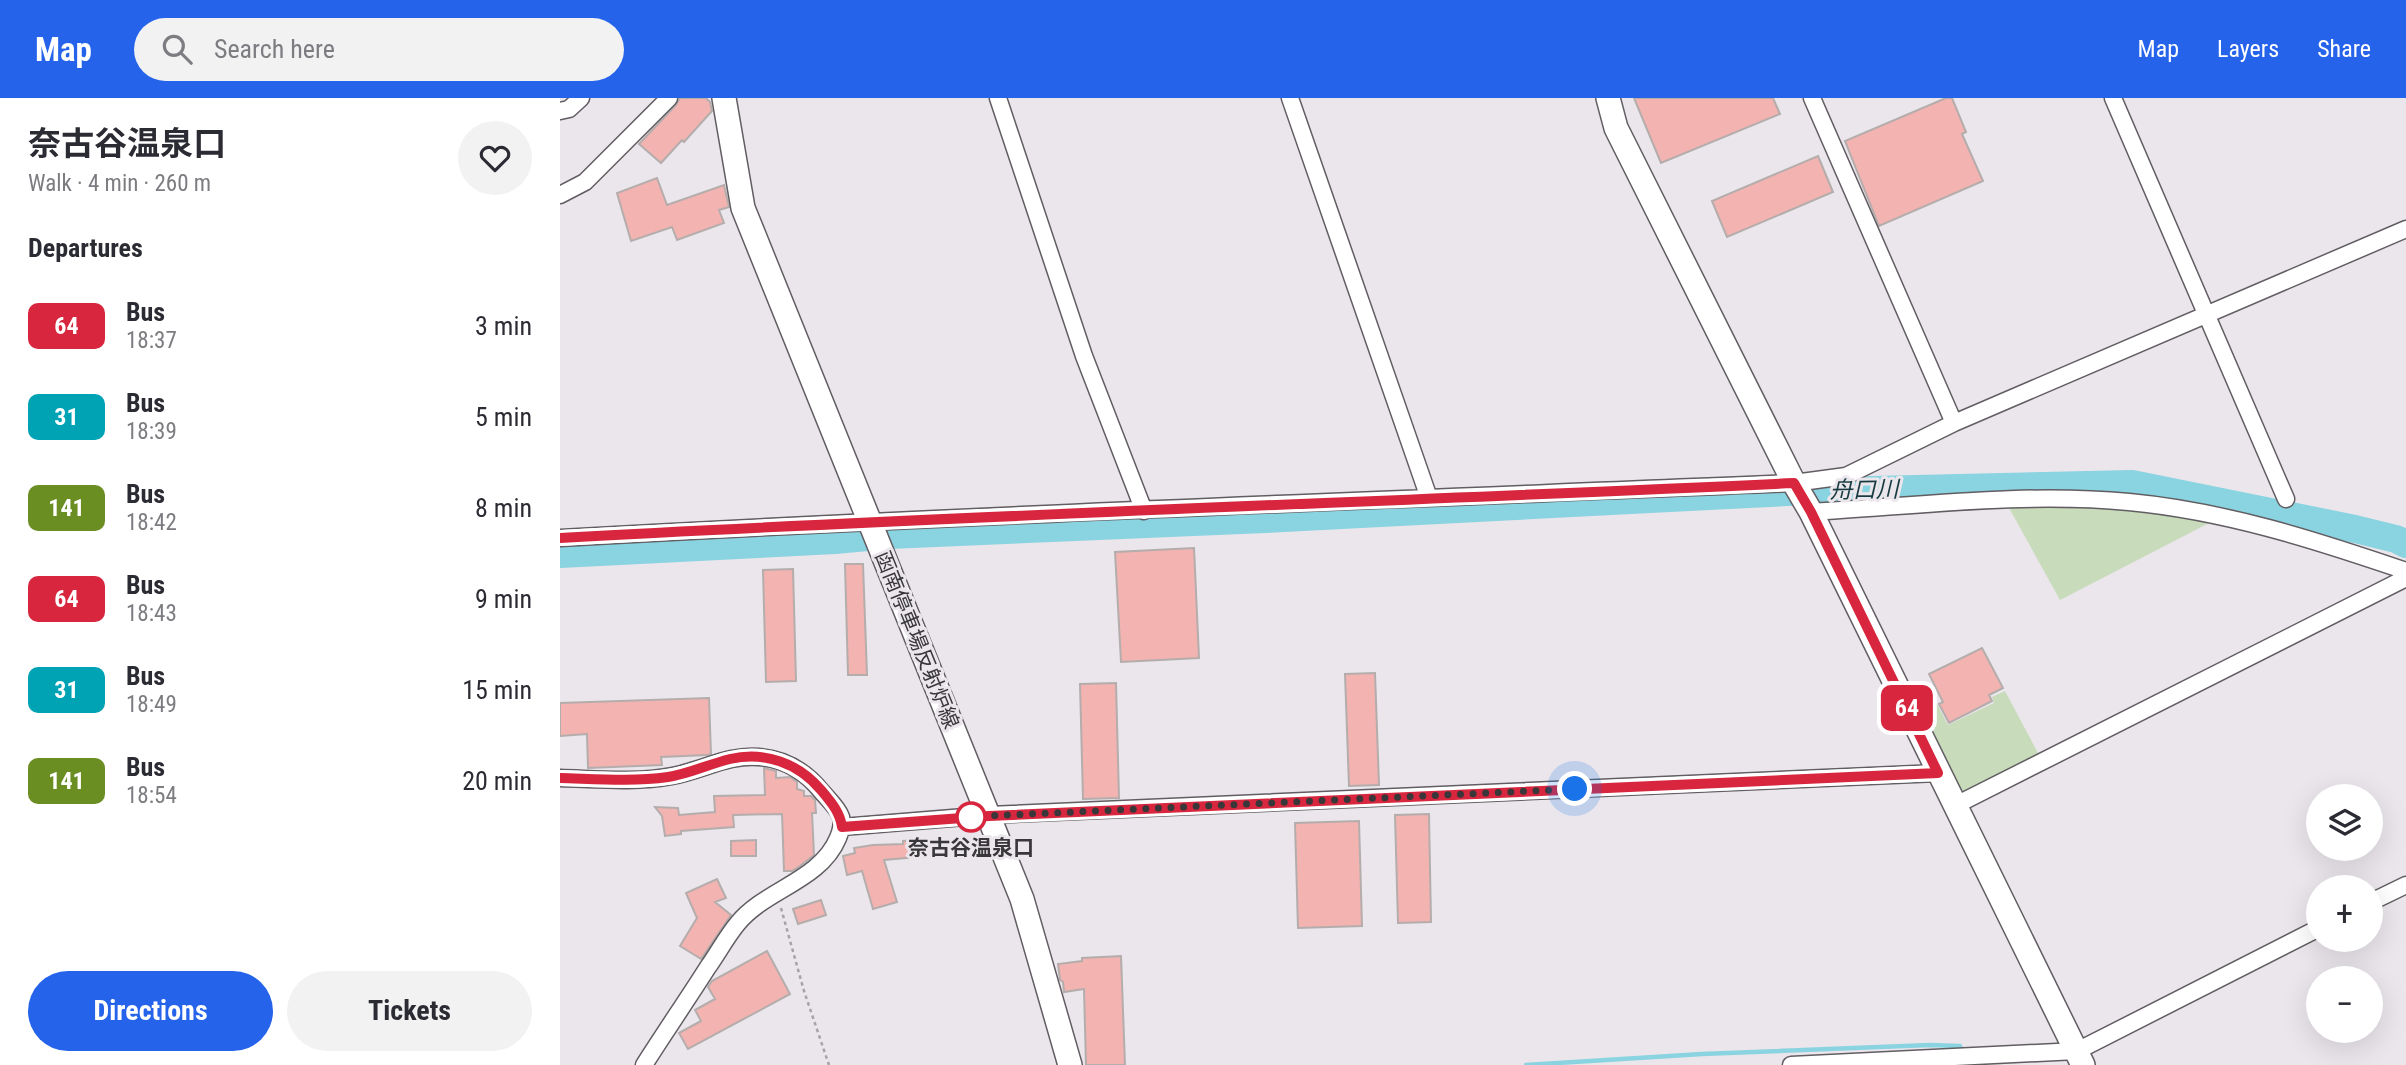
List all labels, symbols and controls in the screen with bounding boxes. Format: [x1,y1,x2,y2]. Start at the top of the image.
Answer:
search box [134,18,624,81]
text: Map [35,30,92,69]
icon: search [158,30,196,68]
text: Search here [214,34,335,64]
text: Map [2138,35,2179,63]
text: Layers [2217,35,2279,63]
text: Share [2317,35,2371,63]
button: heart [458,121,532,195]
text: 奈古谷温泉口 [28,124,226,163]
text: Walk · 4 min · 260 m [28,170,211,197]
text: Departures [28,233,143,263]
text: Bus [126,297,165,327]
text: 3 min [475,311,532,341]
text: 64 [54,312,79,340]
text: 18:37 [126,327,177,354]
text: Bus [126,388,165,418]
text: 5 min [475,402,532,432]
text: 31 [54,403,79,431]
text: 18:39 [126,418,177,445]
water label: 舟口川 [1829,476,1902,504]
text: Bus [126,479,165,509]
text: 8 min [475,493,532,523]
text: 141 [48,494,85,522]
text: 18:42 [126,509,177,536]
street label: 函南停車場反射炉線 [870,548,964,732]
text: Bus [126,570,165,600]
text: 9 min [475,584,532,614]
text: 64 [54,585,79,613]
text: 18:43 [126,600,177,627]
text: Bus [126,661,165,691]
text: 15 min [462,675,532,705]
text: 31 [54,676,79,704]
line badge: 64 [1876,685,1938,731]
text: 18:49 [126,691,177,718]
text: 64 [1895,694,1919,722]
text: Bus [126,752,165,782]
text: 20 min [462,766,532,796]
text: 141 [48,767,85,795]
your location [1557,771,1592,806]
text: 18:54 [126,782,177,809]
map controls [2306,784,2383,1043]
button: layers [2306,784,2383,861]
marker: 奈古谷温泉口 [956,802,986,832]
place label: 奈古谷温泉口 [908,836,1034,860]
button: + [2306,875,2383,952]
button: − [2306,966,2383,1043]
button: Directions [28,971,273,1051]
button: Tickets [287,971,532,1051]

